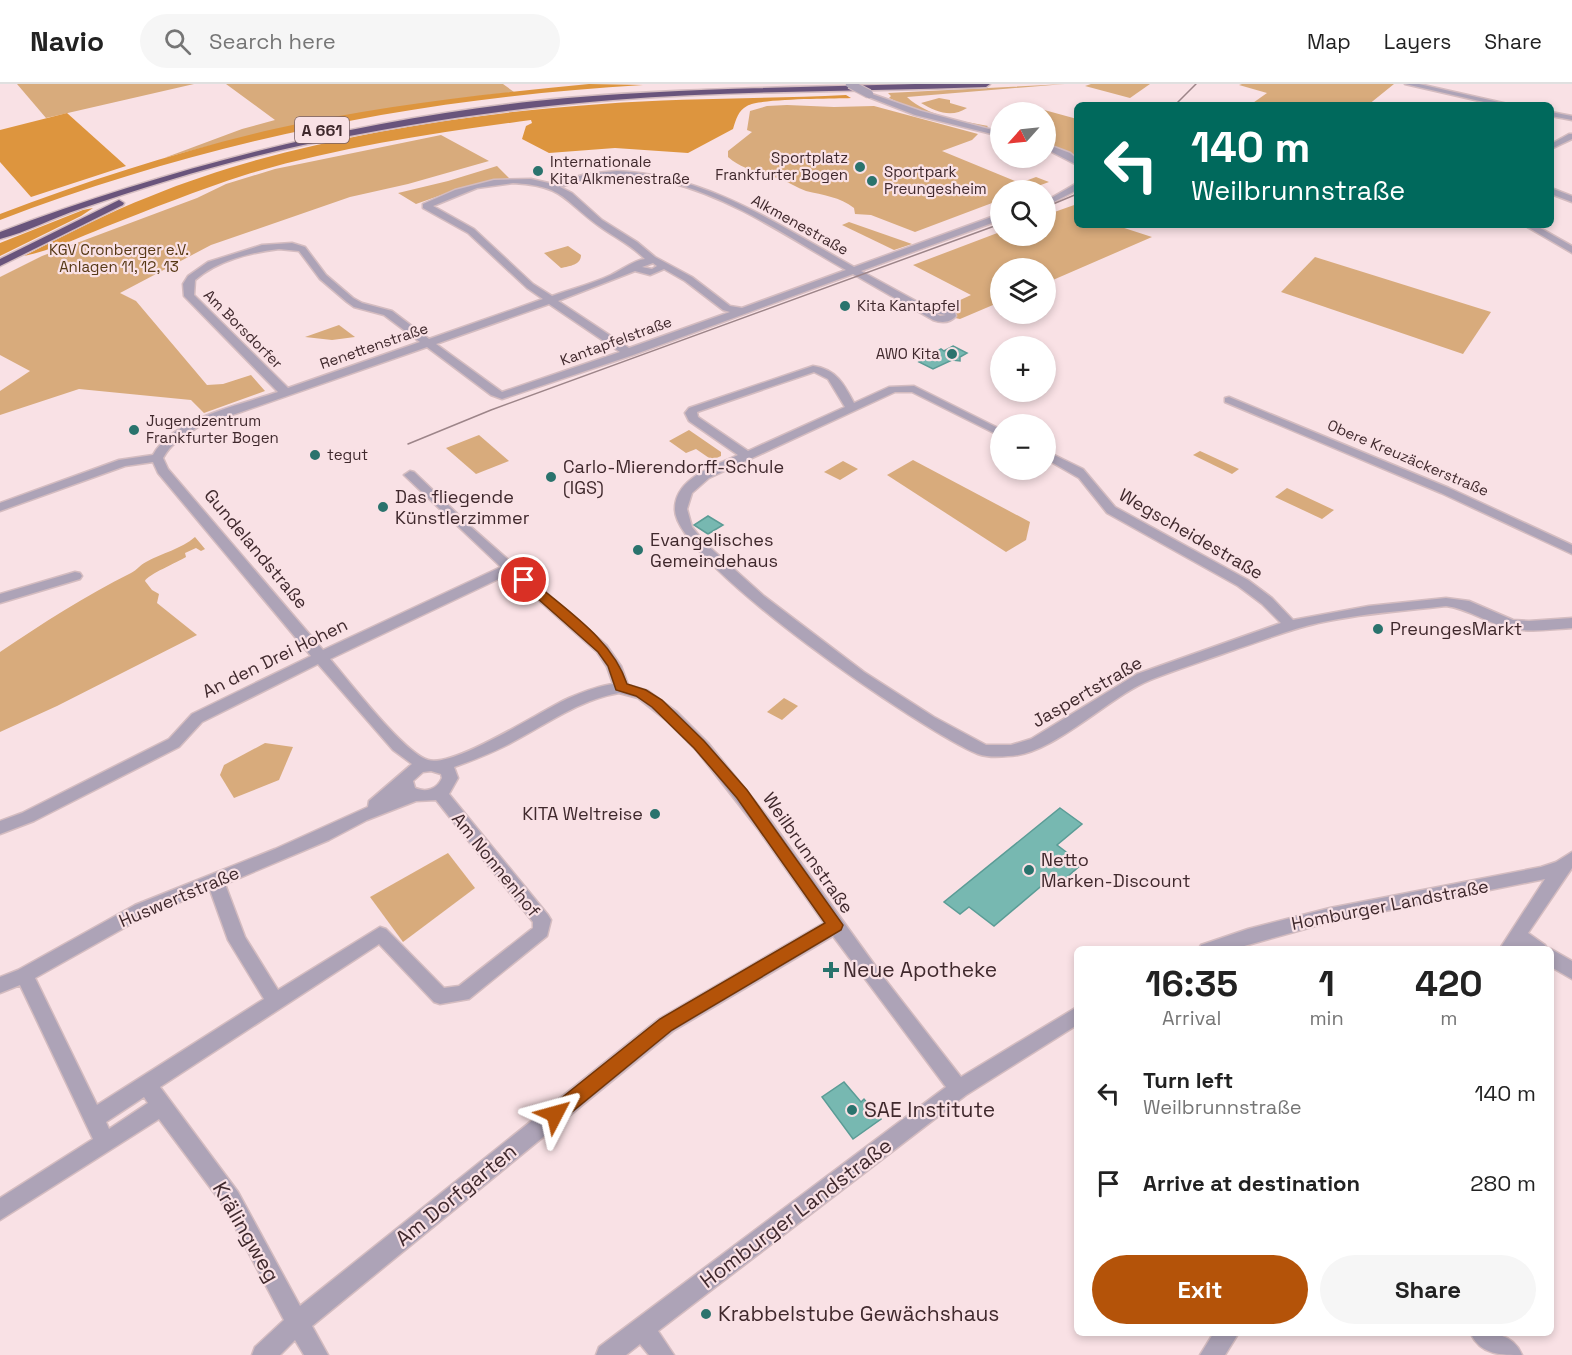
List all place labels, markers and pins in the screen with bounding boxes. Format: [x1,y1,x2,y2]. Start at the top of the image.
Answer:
place label: Sportplatz Frankfurter Bogen [715,148,848,184]
place label: Internationale Kita Alkmenestraße [550,152,690,188]
marker: Sportplatz Frankfurter Bogen [853,160,867,174]
place label: Sportpark Preungesheim [884,162,987,198]
marker: Internationale Kita Alkmenestraße [531,164,545,178]
marker: Sportpark Preungesheim [865,174,879,188]
place label: Kita Kantapfel [857,296,960,315]
marker: Kita Kantapfel [838,299,852,313]
place label: AWO Kita [876,344,940,363]
marker: AWO Kita [945,347,959,361]
place label: Jugendzentrum Frankfurter Bogen [146,411,279,447]
marker: Jugendzentrum Frankfurter Bogen [127,423,141,437]
place label: tegut [327,445,368,464]
marker: tegut [308,448,322,462]
place label: Carlo-Mierendorff-Schule (IGS) [563,455,784,499]
marker: Carlo-Mierendorff-Schule (IGS) [544,470,558,484]
place label: Das fliegende Künstlerzimmer [395,485,530,529]
marker: Das fliegende Künstlerzimmer [376,500,390,514]
place label: Evangelisches Gemeindehaus [650,528,778,572]
marker: Evangelisches Gemeindehaus [631,543,645,557]
pin [498,554,549,605]
place label: PreungesMarkt [1390,617,1522,640]
marker: PreungesMarkt [1371,622,1385,636]
place label: KITA Weltreise [522,802,643,825]
marker: KITA Weltreise [648,807,662,821]
place label: Netto Marken-Discount [1041,848,1191,892]
marker: Netto Marken-Discount [1022,863,1036,877]
place label: Neue Apotheke [843,956,997,983]
marker: Neue Apotheke [824,963,838,977]
place label: SAE Institute [864,1096,995,1123]
marker: SAE Institute [845,1103,859,1117]
place label: Krabbelstube Gewächshaus [718,1300,999,1327]
marker: Krabbelstube Gewächshaus [699,1307,713,1321]

